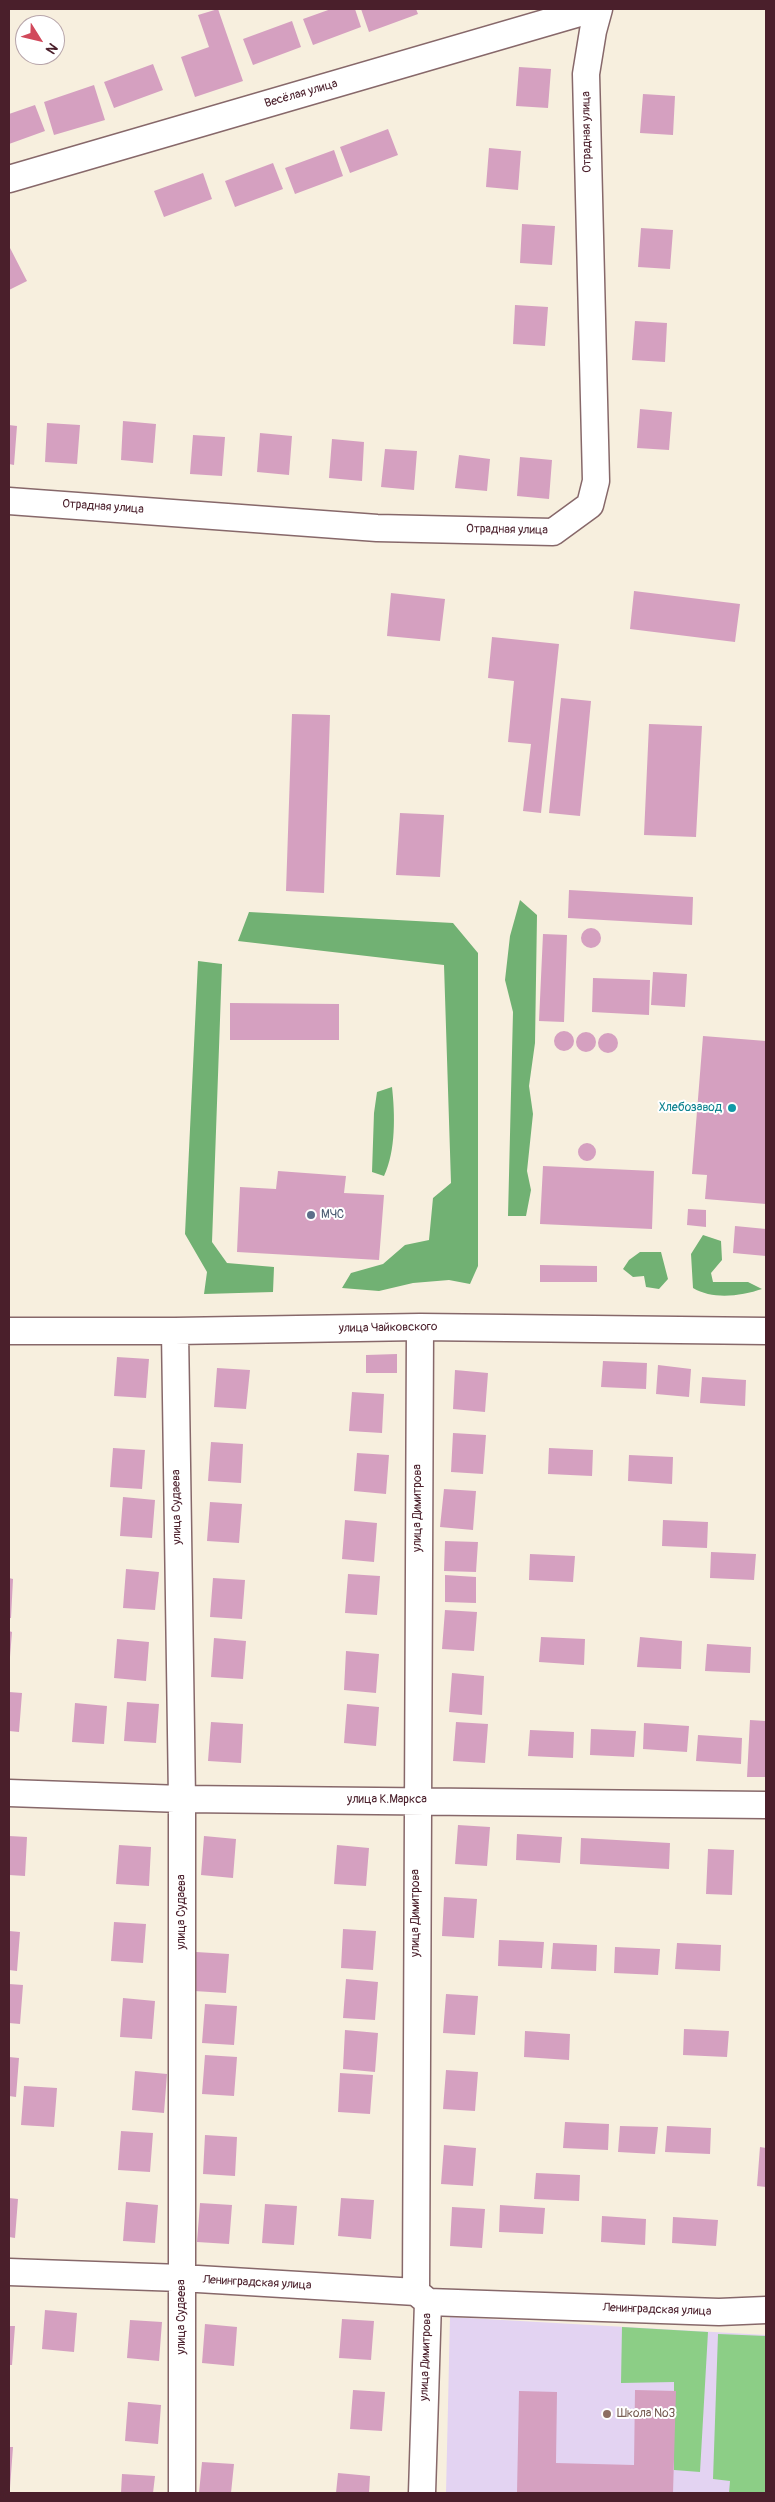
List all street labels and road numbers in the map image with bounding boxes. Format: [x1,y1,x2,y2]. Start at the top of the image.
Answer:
street label: Весёлая улица [263,77,339,111]
street label: Отрадная улица [579,91,595,173]
street label: Отрадная улица [62,497,144,517]
street label: Отрадная улица [466,522,548,538]
street label: улица Чайковского [338,1320,438,1336]
street label: улица Димитрова [411,1464,425,1552]
street label: улица Судаева [169,1469,185,1545]
street label: улица К.Маркса [347,1793,427,1807]
street label: улица Димитрова [409,1869,423,1957]
street label: улица Судаева [175,1874,189,1950]
street label: Ленинградская улица [202,2273,312,2293]
street label: улица Судаева [175,2279,189,2355]
street label: Ленинградская улица [602,2301,712,2319]
street label: улица Димитрова [417,2313,435,2401]

